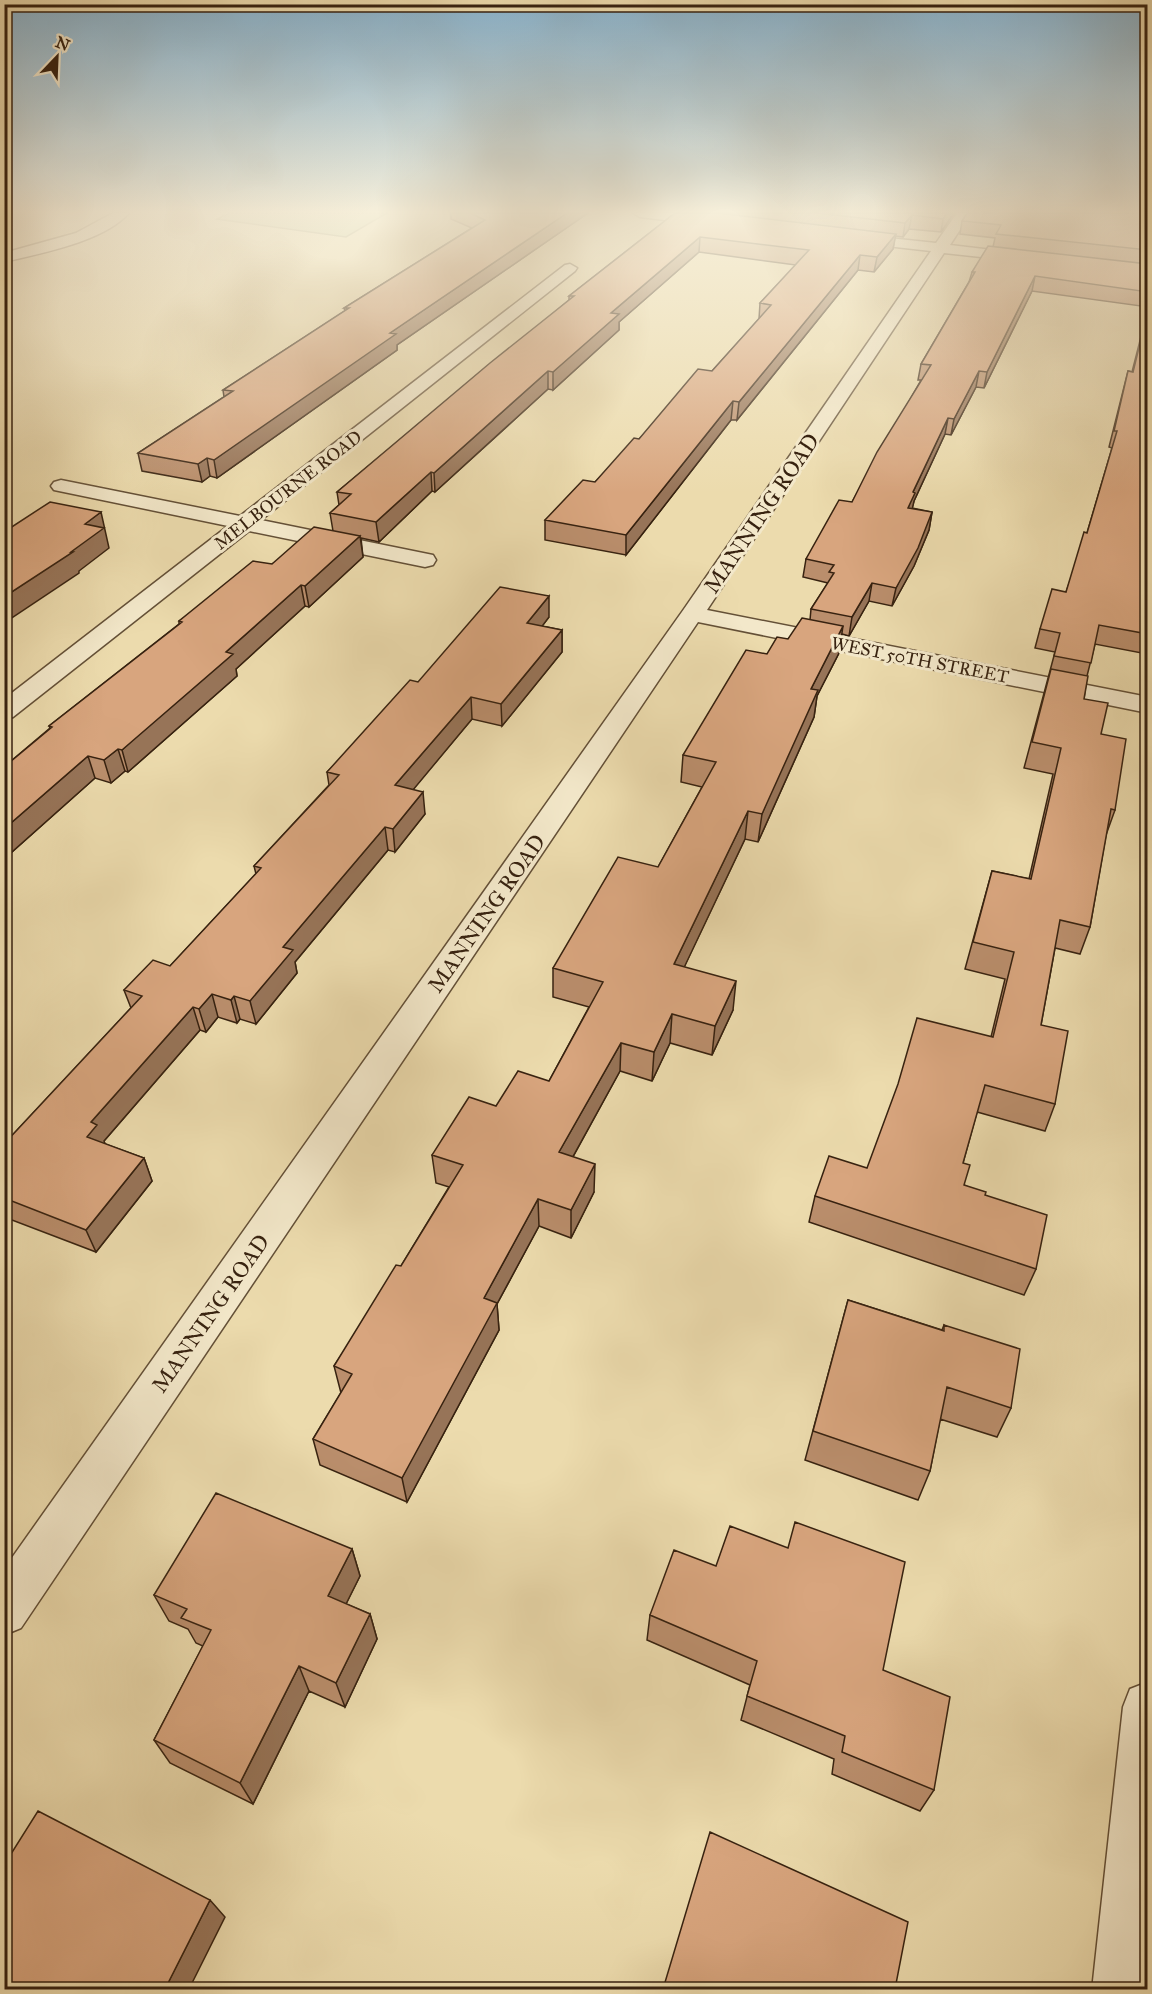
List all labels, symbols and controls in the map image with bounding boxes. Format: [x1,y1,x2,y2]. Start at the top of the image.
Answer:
north arrow [27,27,87,87]
text: N [53,32,73,55]
street label: MELBOURNE ROAD [210,426,366,554]
street label: MANNING ROAD [698,428,825,598]
street label: WEST 50TH STREET [829,632,1011,688]
street label: MANNING ROAD [422,829,551,998]
street label: MANNING ROAD [146,1229,275,1398]

